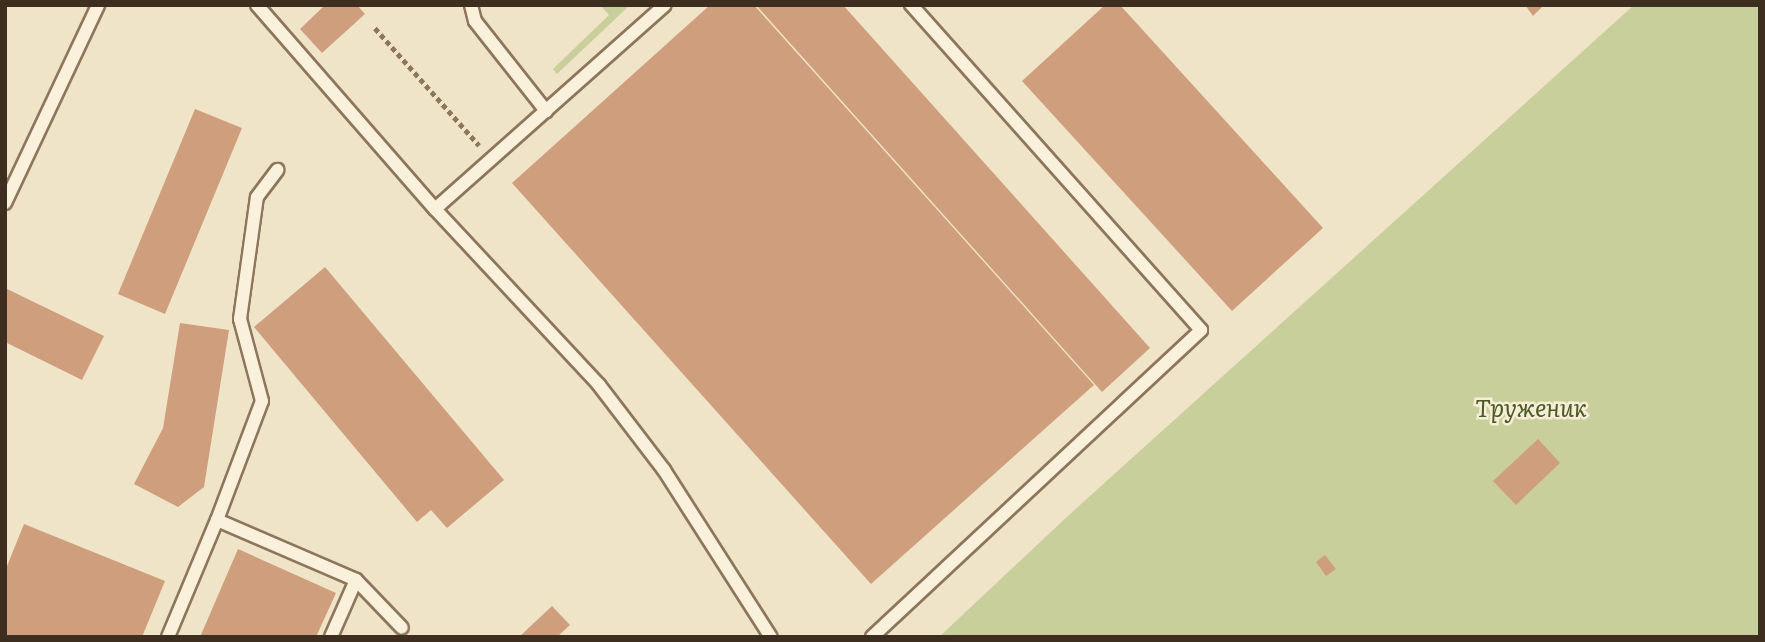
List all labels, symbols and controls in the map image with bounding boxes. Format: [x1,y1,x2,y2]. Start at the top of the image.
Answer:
park label: Труженик [1475,393,1587,421]

